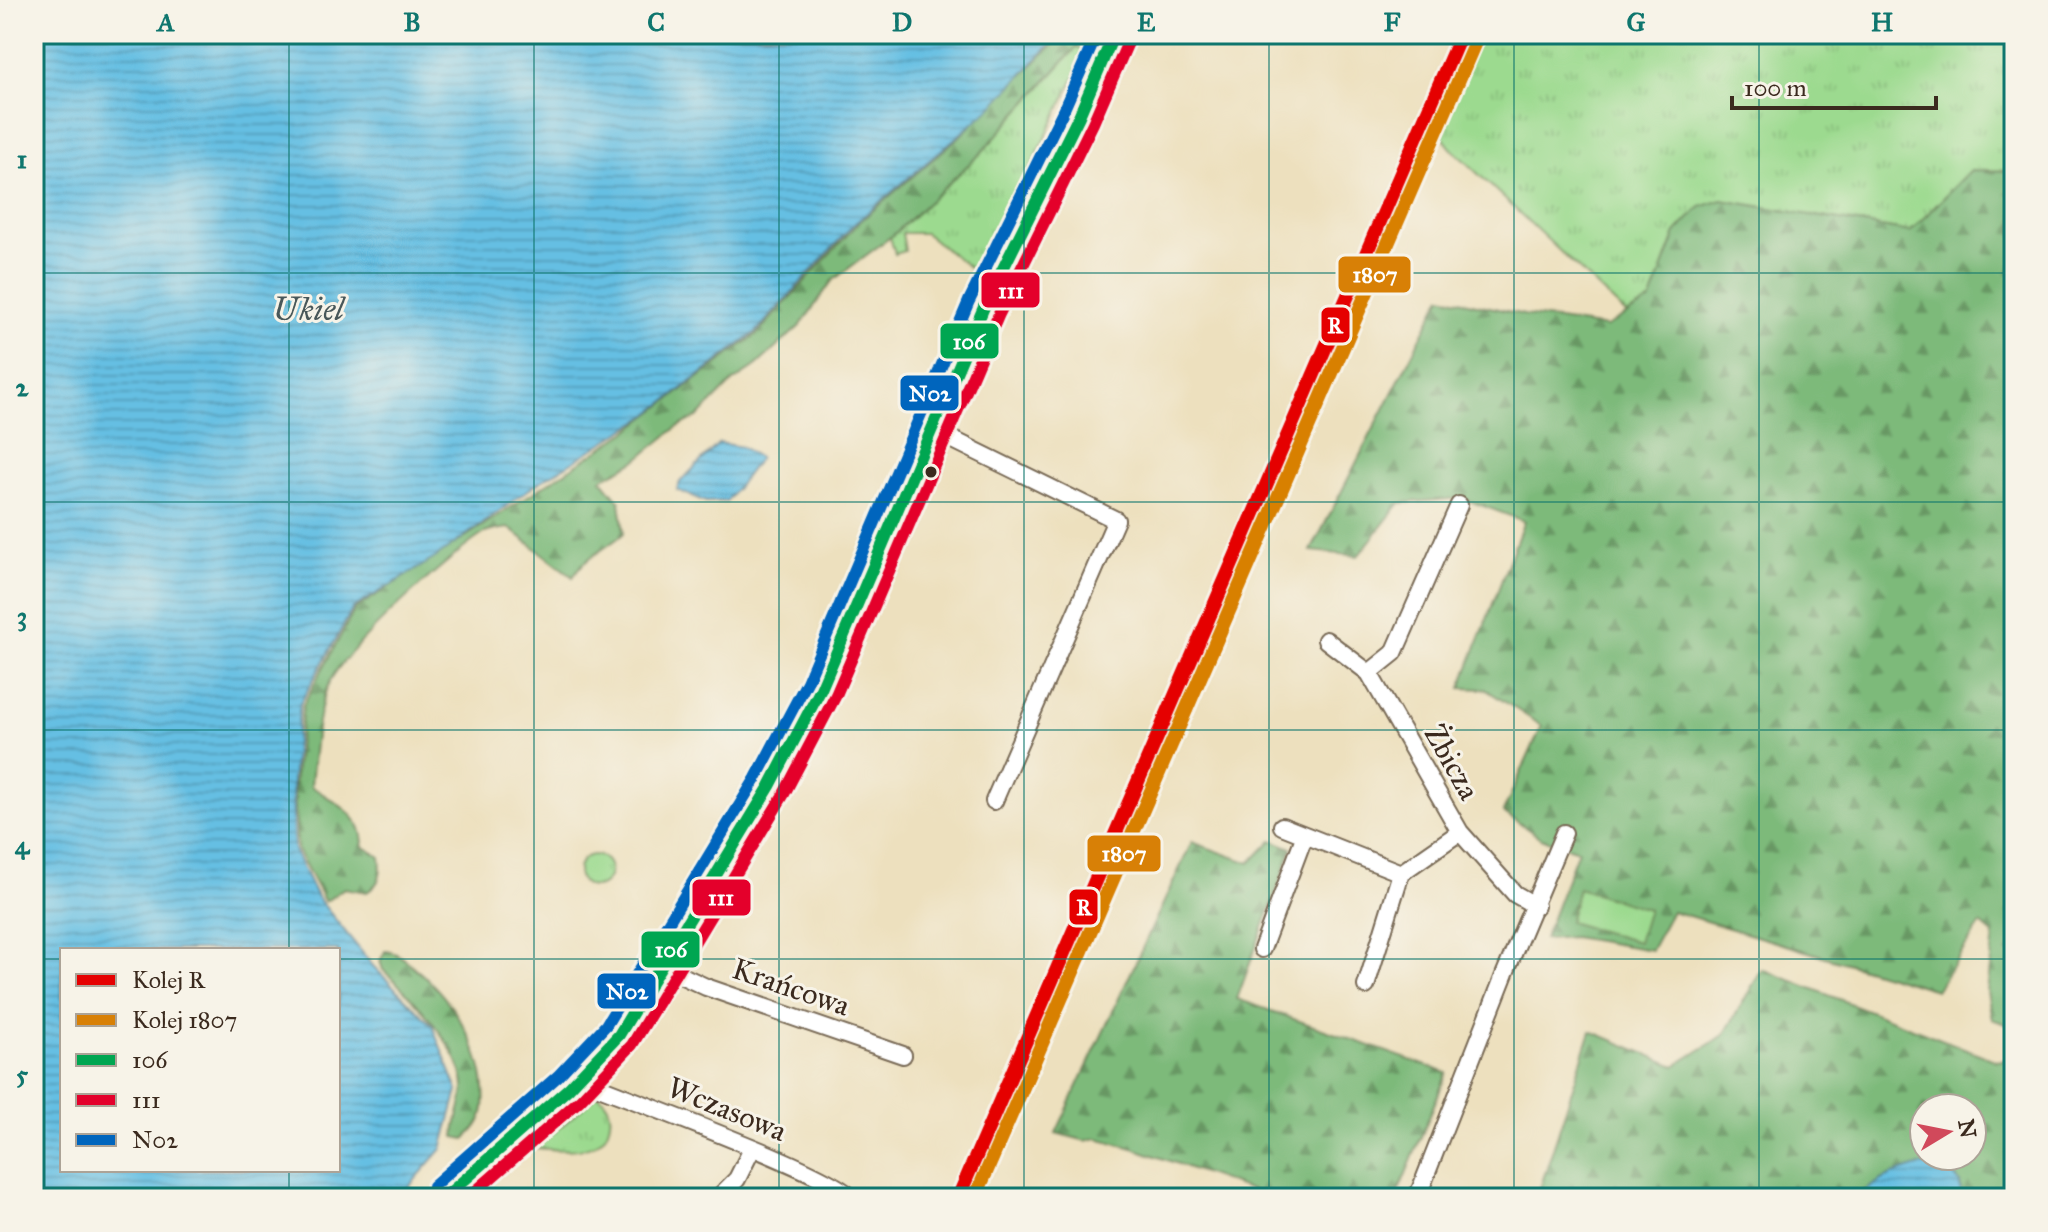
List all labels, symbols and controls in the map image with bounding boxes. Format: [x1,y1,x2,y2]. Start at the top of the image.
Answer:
text: A [155,6,175,38]
text: B [403,6,421,38]
text: C [647,6,665,38]
text: D [892,6,912,38]
text: E [1137,6,1156,38]
text: F [1384,6,1401,38]
text: G [1626,6,1646,38]
text: H [1871,6,1894,38]
scale bar [1732,60,1936,110]
text: 100 m [1744,73,1807,103]
text: 1 [17,143,27,175]
line badge: 1807 [1337,255,1412,294]
text: 1807 [1353,261,1398,288]
line badge: 111 [980,271,1041,309]
text: 111 [998,277,1024,304]
water label: Ukiel [272,290,346,329]
line badge: R [1320,306,1351,344]
text: R [1327,312,1344,339]
line badge: 106 [939,322,1000,360]
text: 106 [953,328,987,355]
text: 2 [16,371,30,403]
line badge: N02 [899,374,960,412]
text: N02 [909,380,952,407]
unlabelled marker [923,464,939,480]
text: 3 [17,600,27,632]
street label: Żbicza [1417,718,1487,806]
text: 4 [15,829,31,861]
line badge: 1807 [1086,834,1162,873]
text: 1807 [1102,840,1147,867]
line badge: 111 [691,878,752,917]
text: 111 [708,884,734,911]
line badge: R [1068,888,1099,926]
text: R [1076,894,1093,921]
line badge: 106 [640,930,701,969]
text: 106 [655,936,689,963]
legend [60,948,340,1172]
street label: Krańcowa [728,950,855,1024]
text: Kolej R [132,965,206,995]
line badge: N02 [596,972,657,1010]
text: N02 [606,978,649,1005]
text: Kolej 1807 [132,1005,237,1035]
text: 106 [132,1045,168,1075]
text: 5 [16,1058,29,1090]
street label: Wczasowa [662,1069,792,1149]
text: 111 [132,1085,160,1115]
north arrow [1908,1092,1988,1172]
text: N [1952,1117,1982,1140]
text: N02 [132,1125,178,1155]

